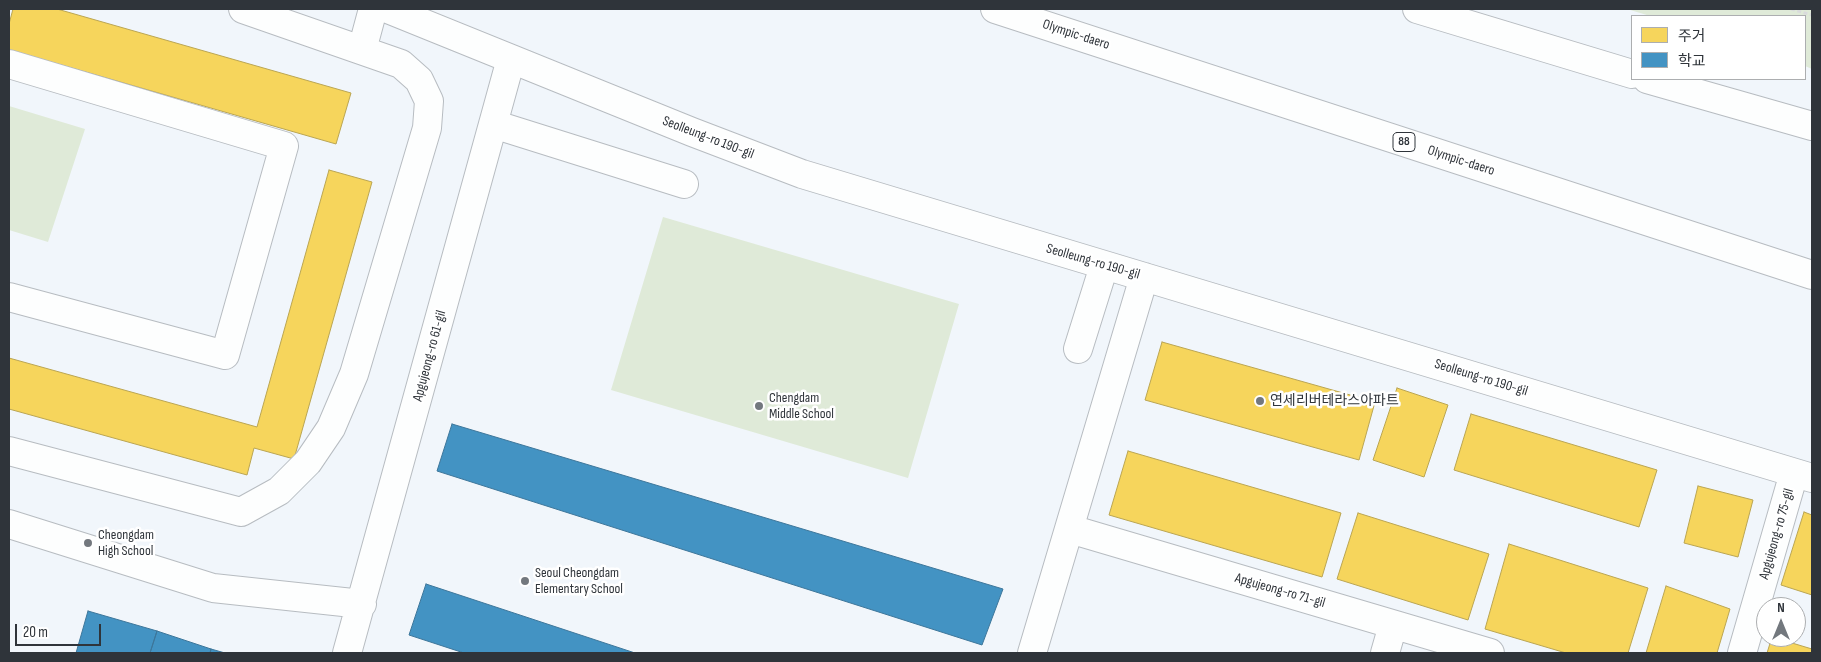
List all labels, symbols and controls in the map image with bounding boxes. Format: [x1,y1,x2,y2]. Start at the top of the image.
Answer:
legend [1631,15,1806,80]
street label: Olympic-daero [1040,16,1112,54]
text: 주거 [1678,27,1706,46]
text: 학교 [1678,52,1706,71]
street label: Seolleung-ro 190-gil [660,113,756,163]
road number: 88 [1393,132,1415,152]
street label: Olympic-daero [1425,142,1497,180]
street label: Seolleung-ro 190-gil [1044,241,1142,283]
street label: Apgujeong-ro 61-gil [410,309,450,403]
street label: Seolleung-ro 190-gil [1432,356,1530,400]
place label: Chengdam Middle School [769,390,834,422]
place label: 연세리버테라스아파트 [1270,393,1399,409]
marker: 연세리버테라스아파트 [1254,395,1266,407]
marker: Chengdam Middle School [753,400,765,412]
street label: Apgujeong-ro 75-gil [1756,487,1798,581]
place label: Cheongdam High School [98,527,154,560]
marker: Cheongdam High School [82,537,94,549]
place label: Seoul Cheongdam Elementary School [535,565,623,598]
street label: Apgujeong-ro 71-gil [1233,570,1327,612]
marker: Seoul Cheongdam Elementary School [519,575,531,587]
north arrow [1756,597,1806,647]
text: N [1777,599,1785,616]
scale bar [18,614,104,646]
text: 20 m [23,623,48,642]

